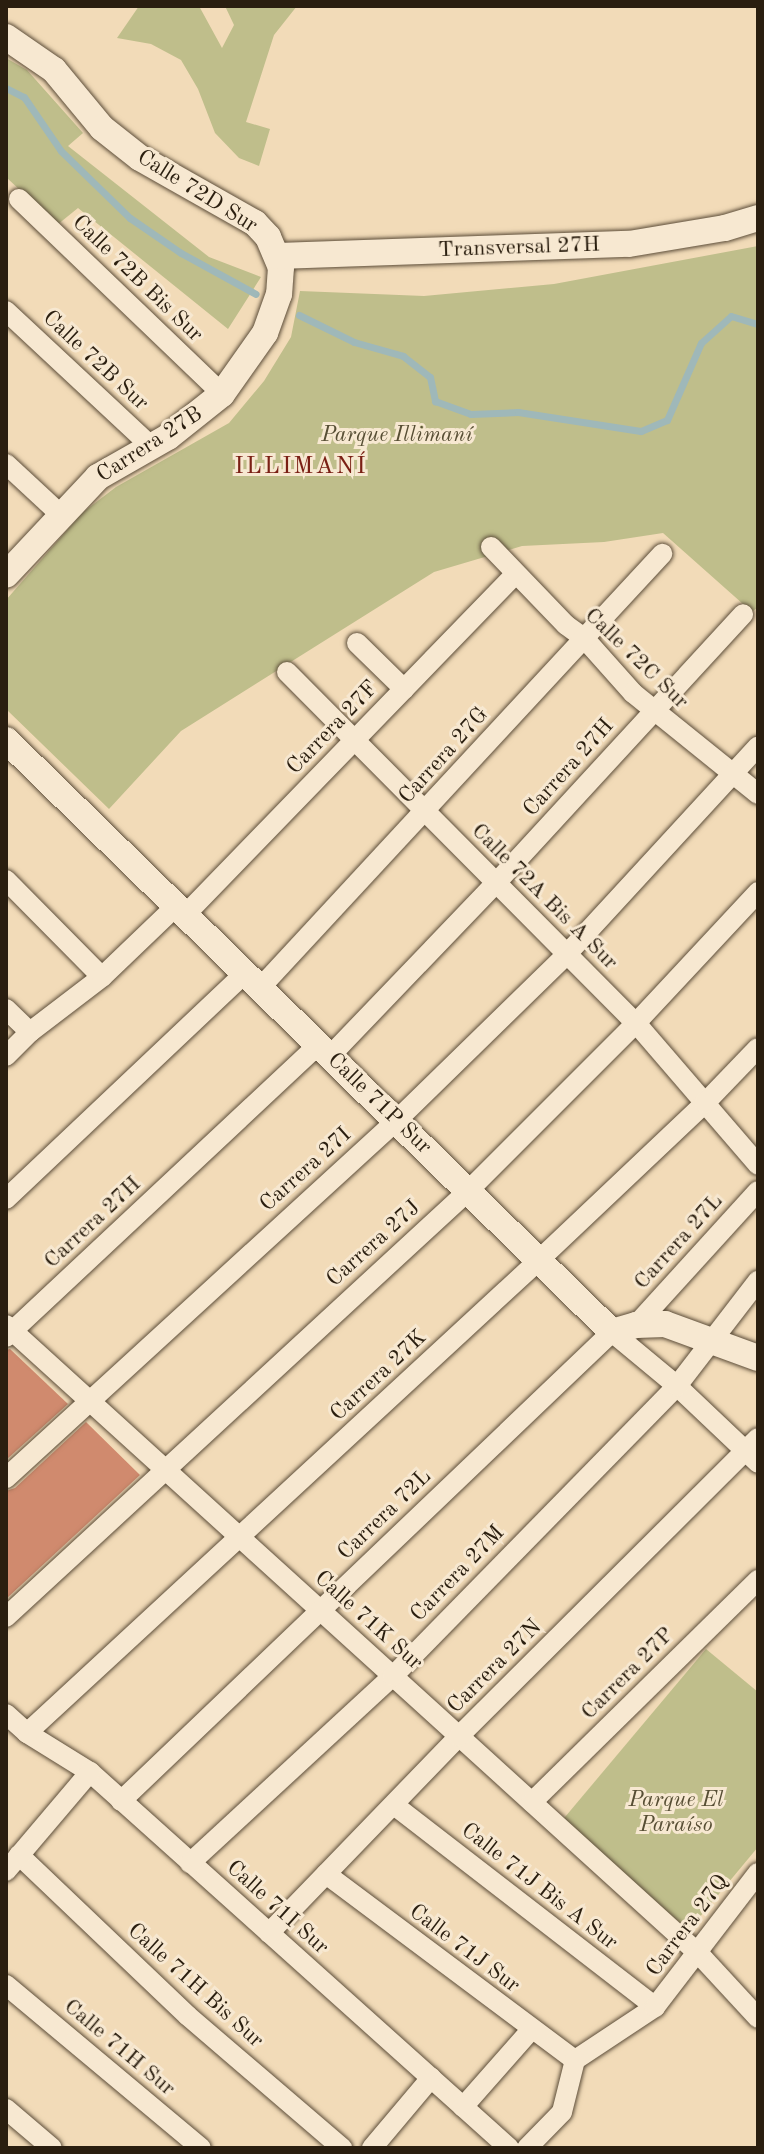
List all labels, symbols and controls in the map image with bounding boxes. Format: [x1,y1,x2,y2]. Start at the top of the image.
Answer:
street label: Calle 72D Sur [132,145,262,239]
street label: Calle 72B Bis Sur [66,210,208,348]
street label: Transversal 27H [438,232,600,264]
street label: Calle 72B Sur [37,305,153,417]
street label: Carrera 27B [92,401,208,489]
park label: Parque Illimaní [321,423,473,449]
district label: ILLIMANÍ [234,454,368,482]
street label: Calle 72C Sur [578,603,694,715]
street label: Carrera 27F [282,676,384,780]
street label: Carrera 27G [394,702,494,810]
street label: Carrera 27H [518,714,620,822]
street label: Calle 72A Bis A Sur [465,818,623,976]
street label: Calle 71P Sur [321,1048,437,1160]
street label: Carrera 27I [255,1122,357,1218]
street label: Carrera 27H [39,1172,147,1274]
street label: Carrera 27L [629,1189,729,1295]
street label: Carrera 27J [322,1195,426,1293]
street label: Carrera 27K [325,1325,433,1427]
street label: Carrera 72L [333,1464,437,1566]
street label: Carrera 27M [406,1520,510,1628]
street label: Calle 71K Sur [308,1566,428,1676]
street label: Carrera 27N [442,1614,548,1720]
street label: Carrera 27P [576,1622,680,1726]
park label: Parque El Paraíso [629,1787,723,1838]
street label: Calle 71J Bis A Sur [455,1818,623,1956]
street label: Calle 71I Sur [220,1855,334,1961]
street label: Carrera 27Q [641,1870,735,1982]
street label: Calle 71J Sur [403,1899,525,1999]
street label: Calle 71H Bis Sur [122,1918,268,2054]
street label: Calle 71H Sur [58,1994,180,2102]

